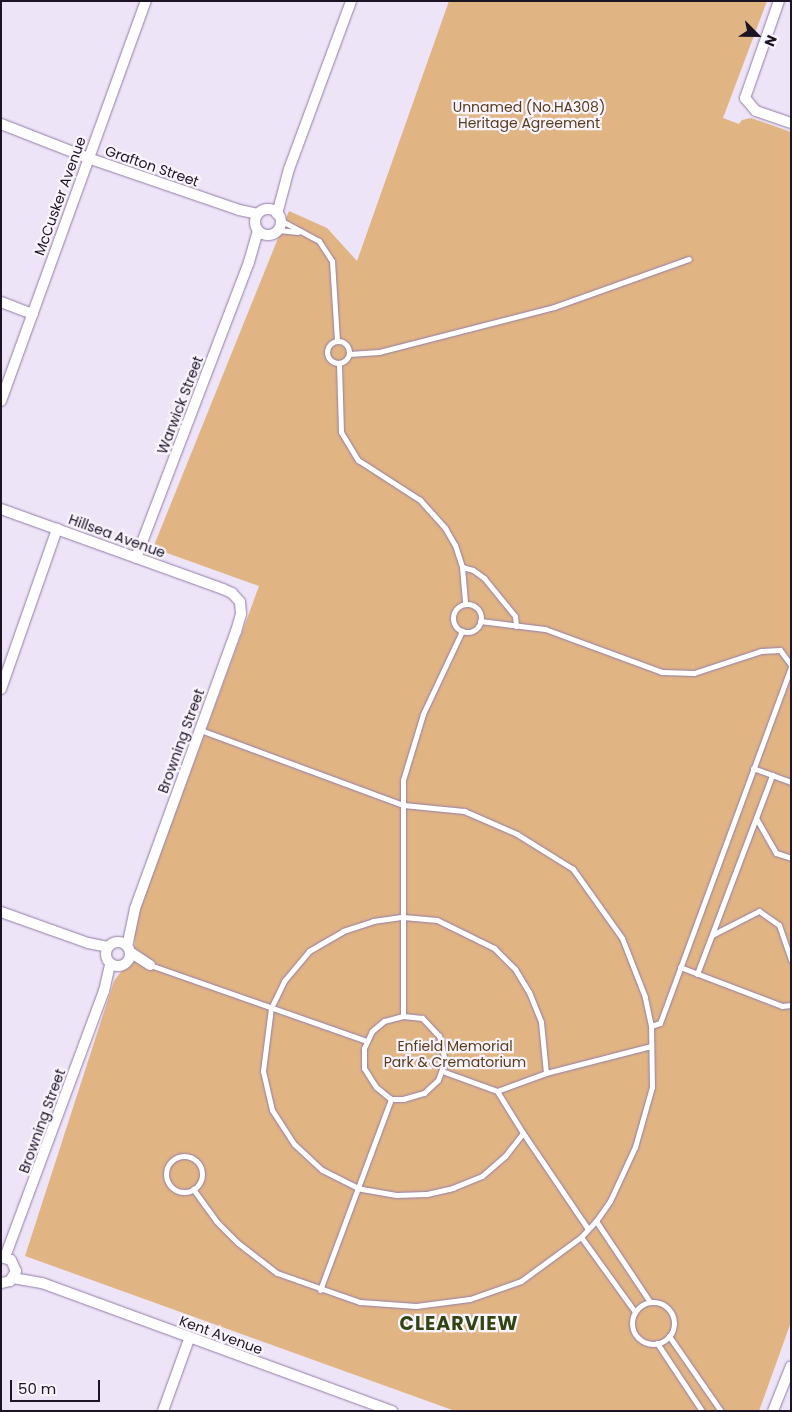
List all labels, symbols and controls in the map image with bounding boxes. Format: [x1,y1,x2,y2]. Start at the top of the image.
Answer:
north arrow [732,10,782,60]
text: N [760,32,782,50]
park label: Unnamed (No.HA308) Heritage Agreement [453,99,605,132]
street label: McCusker Avenue [31,134,89,258]
street label: Grafton Street [103,142,201,190]
street label: Warwick Street [154,354,206,456]
street label: Hillsea Avenue [66,511,168,561]
street label: Browning Street [154,687,208,795]
park label: Enfield Memorial Park & Crematorium [384,1038,526,1070]
street label: Browning Street [15,1067,69,1175]
street label: Kent Avenue [177,1312,265,1358]
district label: CLEARVIEW [398,1313,520,1335]
scale bar [12,1370,102,1402]
text: 50 m [18,1378,56,1399]

